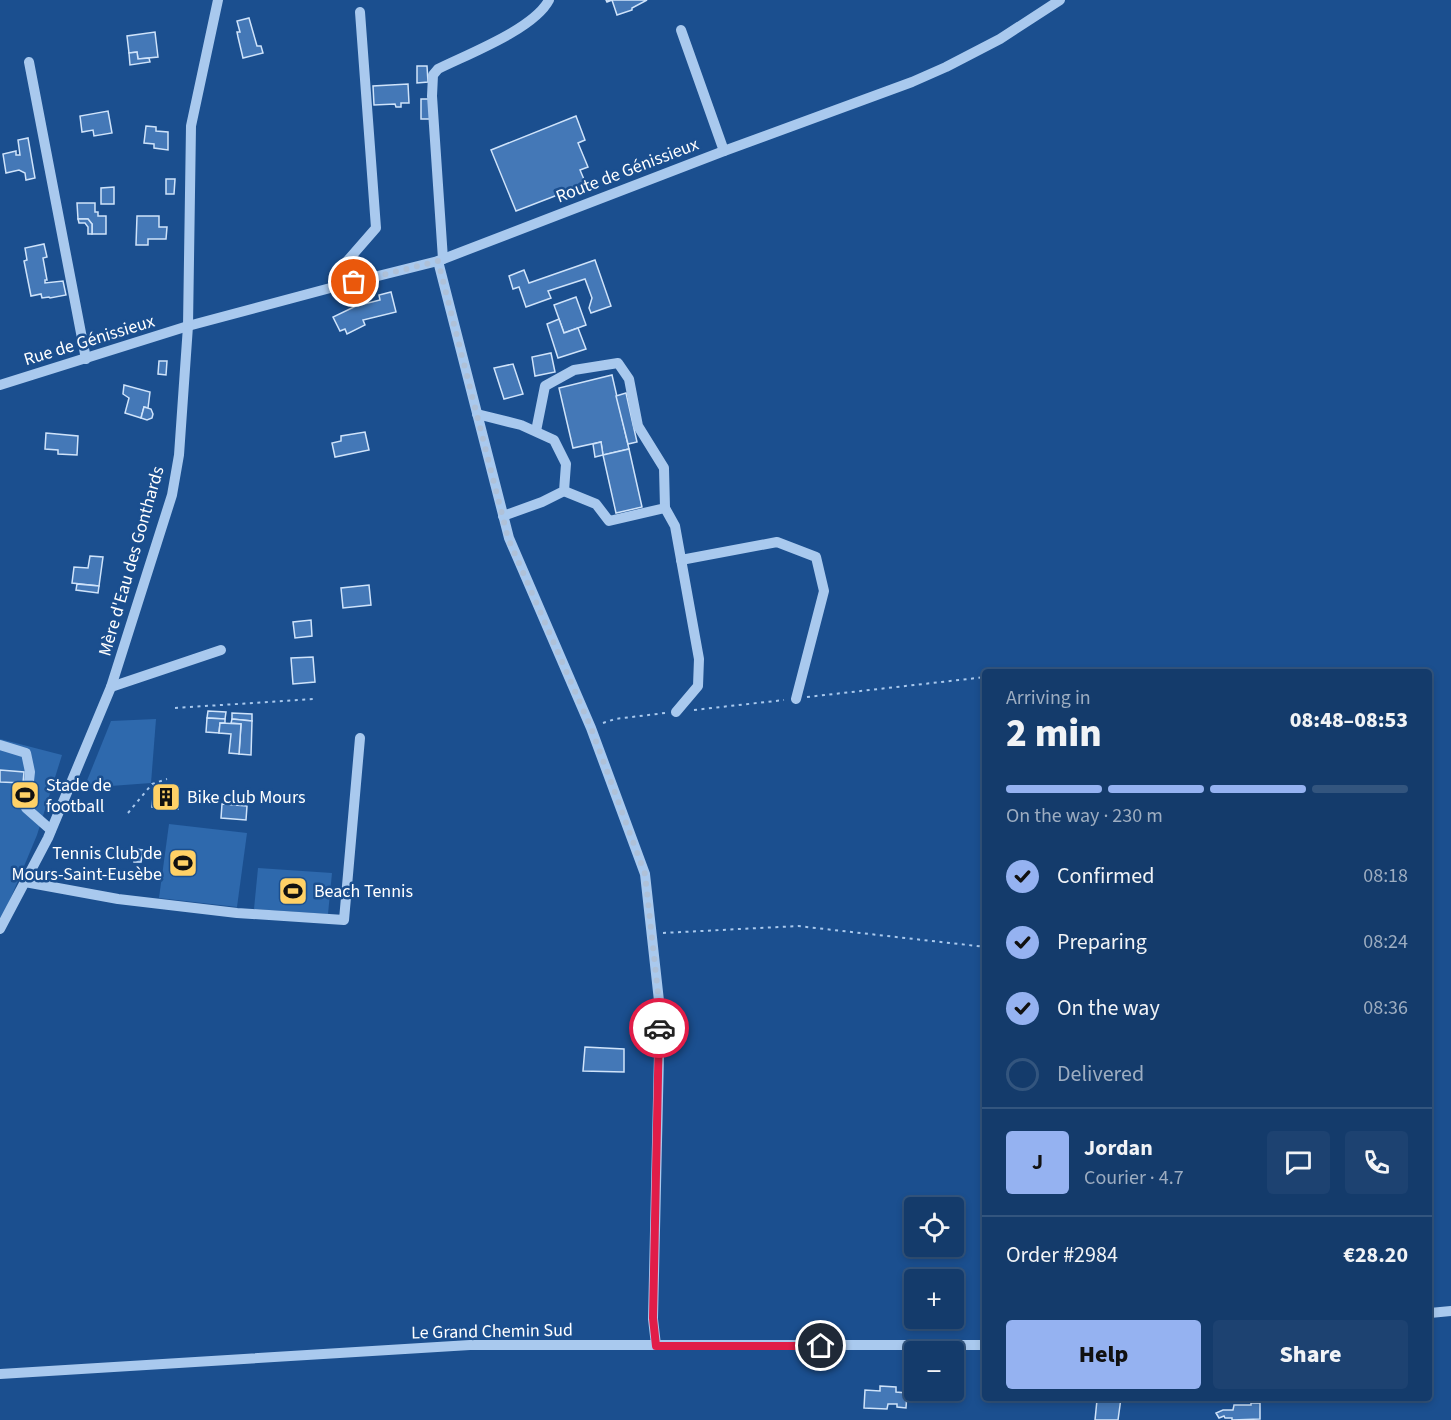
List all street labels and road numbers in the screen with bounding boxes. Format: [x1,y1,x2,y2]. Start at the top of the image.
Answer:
street label: Route de Génissieux [552,132,702,209]
street label: Rue de Génissieux [21,309,158,372]
street label: Mère d'Eau des Gonthards [92,463,171,659]
street label: Le Grand Chemin Sud [411,1318,573,1345]

